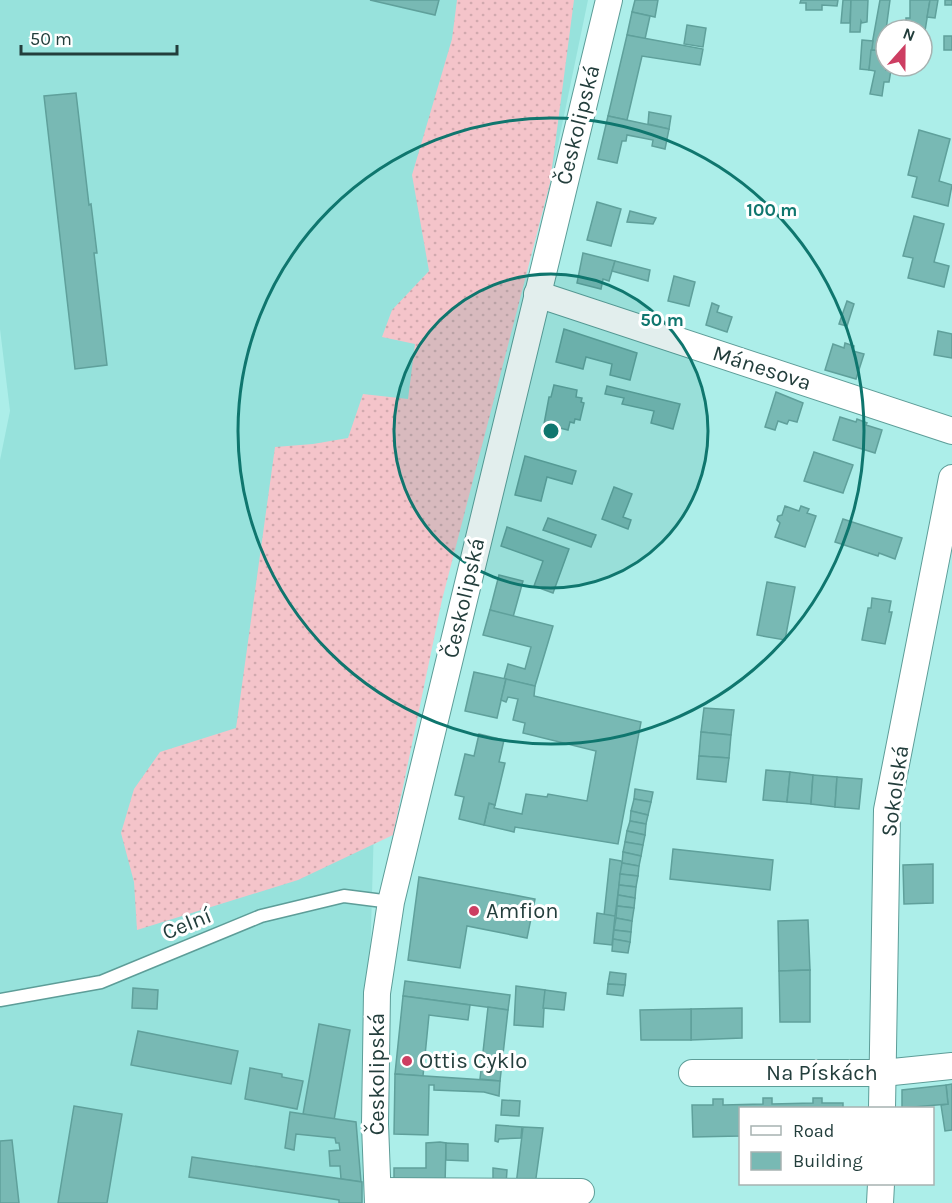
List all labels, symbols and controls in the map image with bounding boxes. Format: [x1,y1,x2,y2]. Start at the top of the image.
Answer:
scale bar [21,18,177,56]
north arrow [874,18,934,78]
text: N [900,24,918,45]
text: 50 m [30,28,72,50]
street label: Českolipská [550,62,605,188]
text: 100 m [747,199,797,221]
text: 50 m [640,309,684,331]
street label: Mánesova [709,340,815,396]
centre of rings [541,421,561,441]
street label: Českolipská [437,535,490,661]
street label: Sokolská [876,744,914,838]
place label: Amfion [486,898,559,924]
street label: Celní [159,902,216,946]
marker: Amfion [467,904,481,918]
street label: Českolipská [363,1013,390,1135]
place label: Ottis Cyklo [419,1048,527,1074]
marker: Ottis Cyklo [400,1054,414,1068]
street label: Na Pískách [766,1060,878,1086]
legend [739,1107,934,1185]
text: Road [793,1120,834,1142]
text: Building [793,1150,863,1172]

